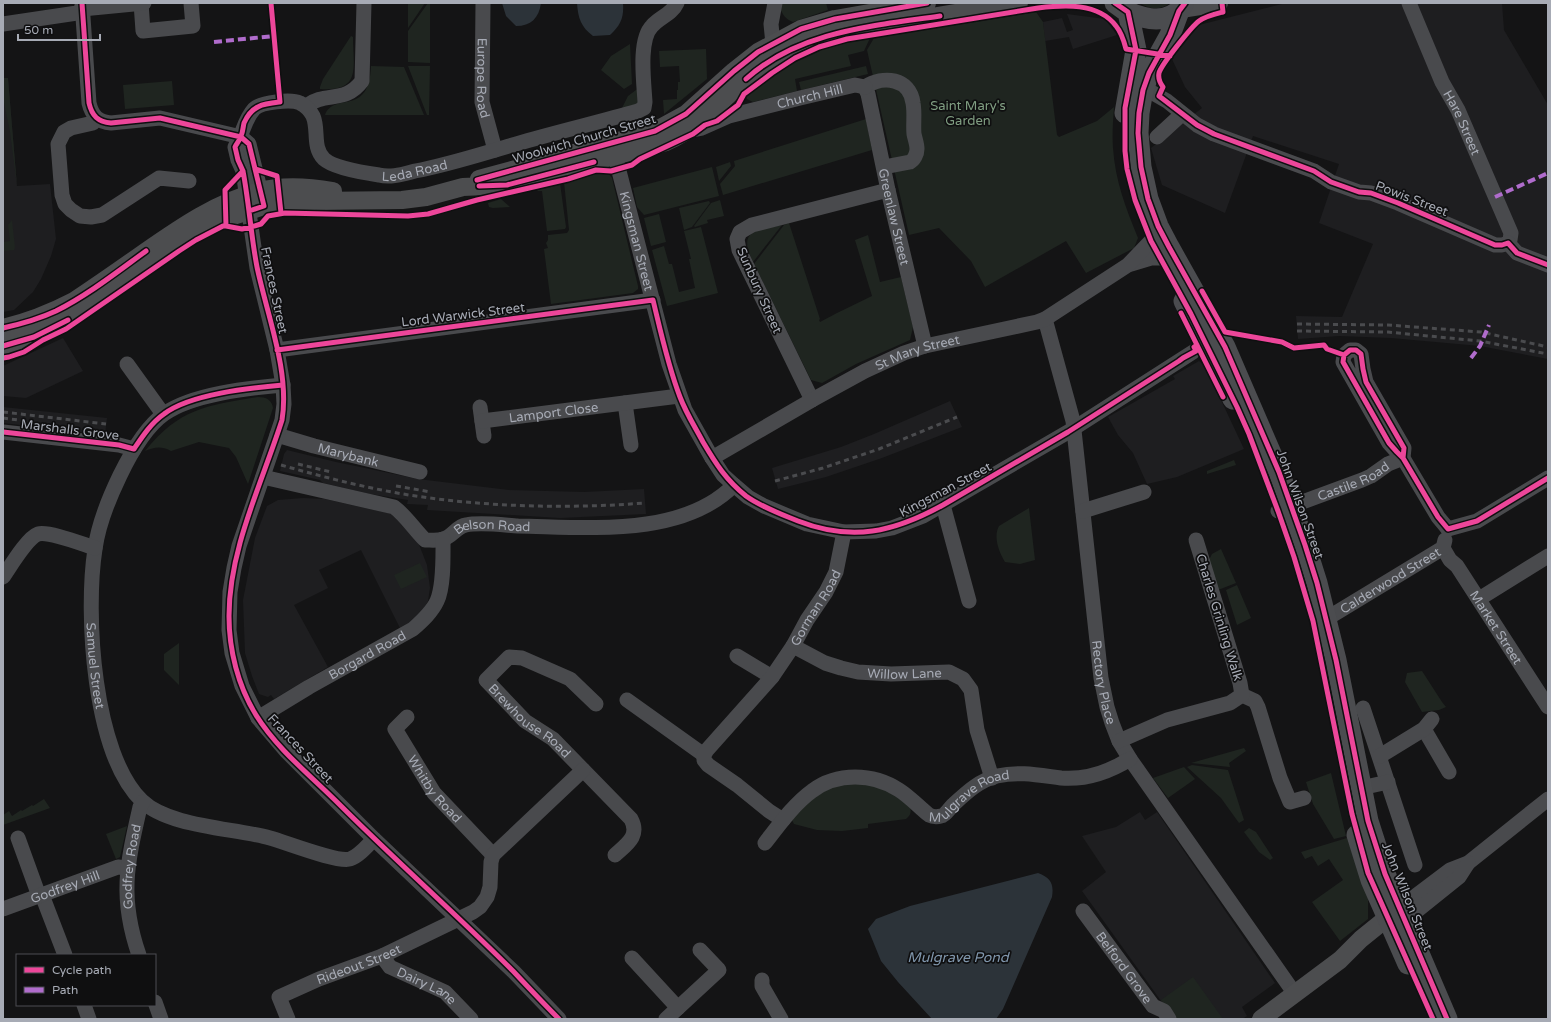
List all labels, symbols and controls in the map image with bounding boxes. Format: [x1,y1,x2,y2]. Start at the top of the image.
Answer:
scale bar [18,16,100,42]
text: 50 m [24,23,53,37]
street label: Europe Road [473,38,493,120]
street label: Church Hill [775,81,845,113]
street label: Hare Street [1439,88,1483,158]
park label: Saint Mary's Garden [930,98,1006,129]
street label: Woolwich Church Street [511,111,658,167]
street label: Leda Road [381,157,449,185]
street label: Greenlaw Street [875,167,913,267]
street label: Powis Street [1373,178,1450,220]
street label: Kingsman Street [616,190,657,293]
street label: Frances Street [257,245,291,335]
street label: Sunbury Street [733,245,785,336]
street label: Lord Warwick Street [400,299,526,331]
street label: St Mary Street [873,332,961,374]
street label: Lamport Close [508,399,599,427]
street label: Marshalls Grove [20,416,120,444]
street label: Marybank [316,440,380,471]
street label: John Wilson Street [1273,447,1327,561]
street label: Kingsman Street [897,459,994,521]
street label: Castile Road [1315,459,1393,505]
street label: Belson Road [451,517,531,538]
street label: Calderwood Street [1337,544,1444,618]
street label: Charles Grinling Walk [1192,552,1246,683]
street label: Gorman Road [788,567,845,649]
street label: Market Street [1466,588,1525,668]
street label: Samuel Street [82,622,108,711]
street label: Borgard Road [326,628,409,684]
street label: Rectory Place [1088,640,1119,727]
street label: Willow Lane [867,665,942,683]
street label: Brewhouse Road [485,681,574,761]
street label: Frances Street [264,711,336,787]
street label: Whitby Road [404,753,465,826]
street label: Mulgrave Road [928,767,1010,826]
street label: Godfrey Road [120,823,145,910]
street label: John Wilson Street [1378,840,1436,953]
street label: Godfrey Hill [28,867,102,907]
street label: Belford Grove [1092,929,1155,1007]
street label: Rideout Street [314,941,404,988]
water label: Mulgrave Pond [907,949,1011,966]
legend [16,954,156,1006]
text: Cycle path [52,963,111,977]
street label: Dairy Lane [394,964,460,1008]
text: Path [52,983,78,997]

